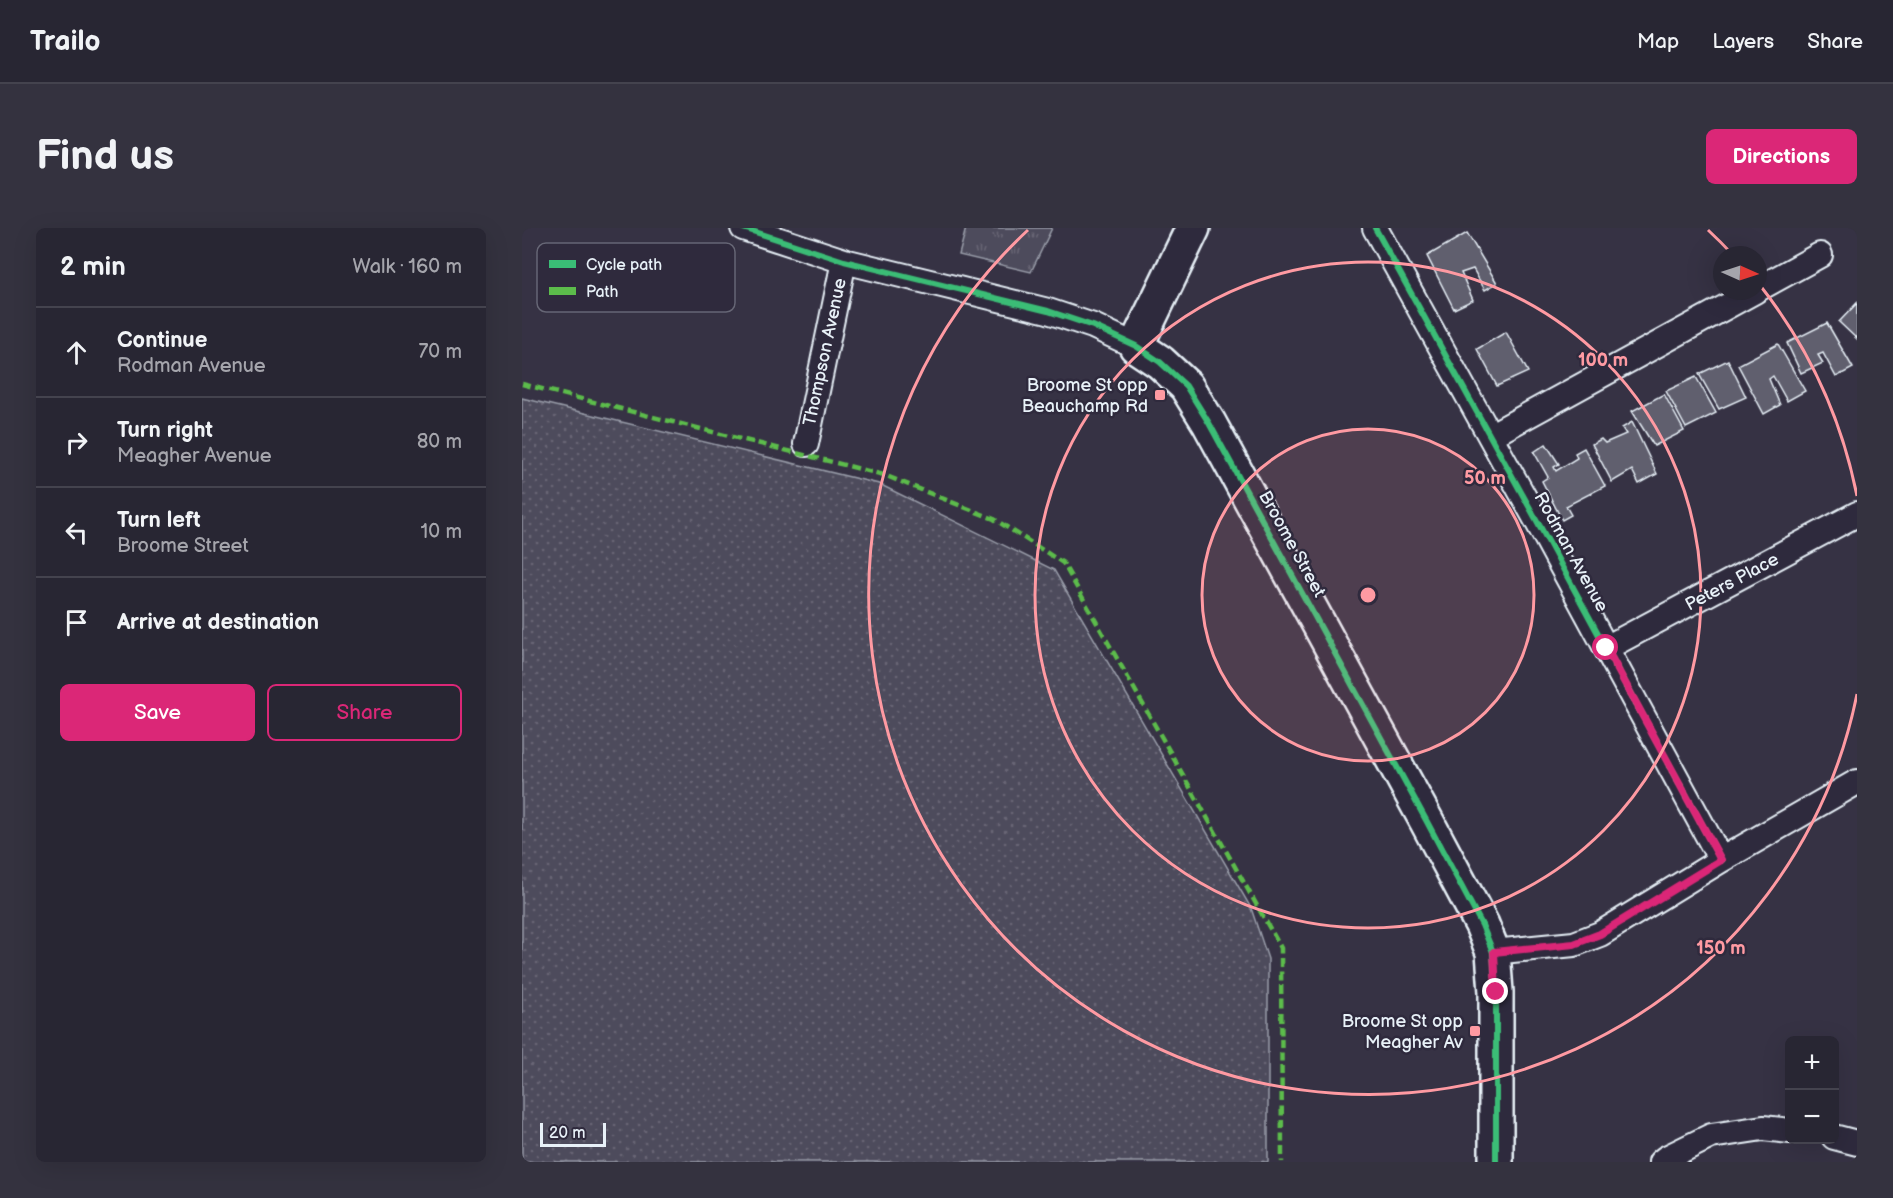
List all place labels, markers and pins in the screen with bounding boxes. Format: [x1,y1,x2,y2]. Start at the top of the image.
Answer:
place label: Broome St opp Beauchamp Rd [1022,375,1148,417]
marker: Broome St opp Beauchamp Rd [1153,388,1167,402]
centre of rings [1358,585,1378,605]
place label: Broome St opp Meagher Av [1342,1011,1463,1053]
marker: Broome St opp Meagher Av [1468,1024,1482,1038]

